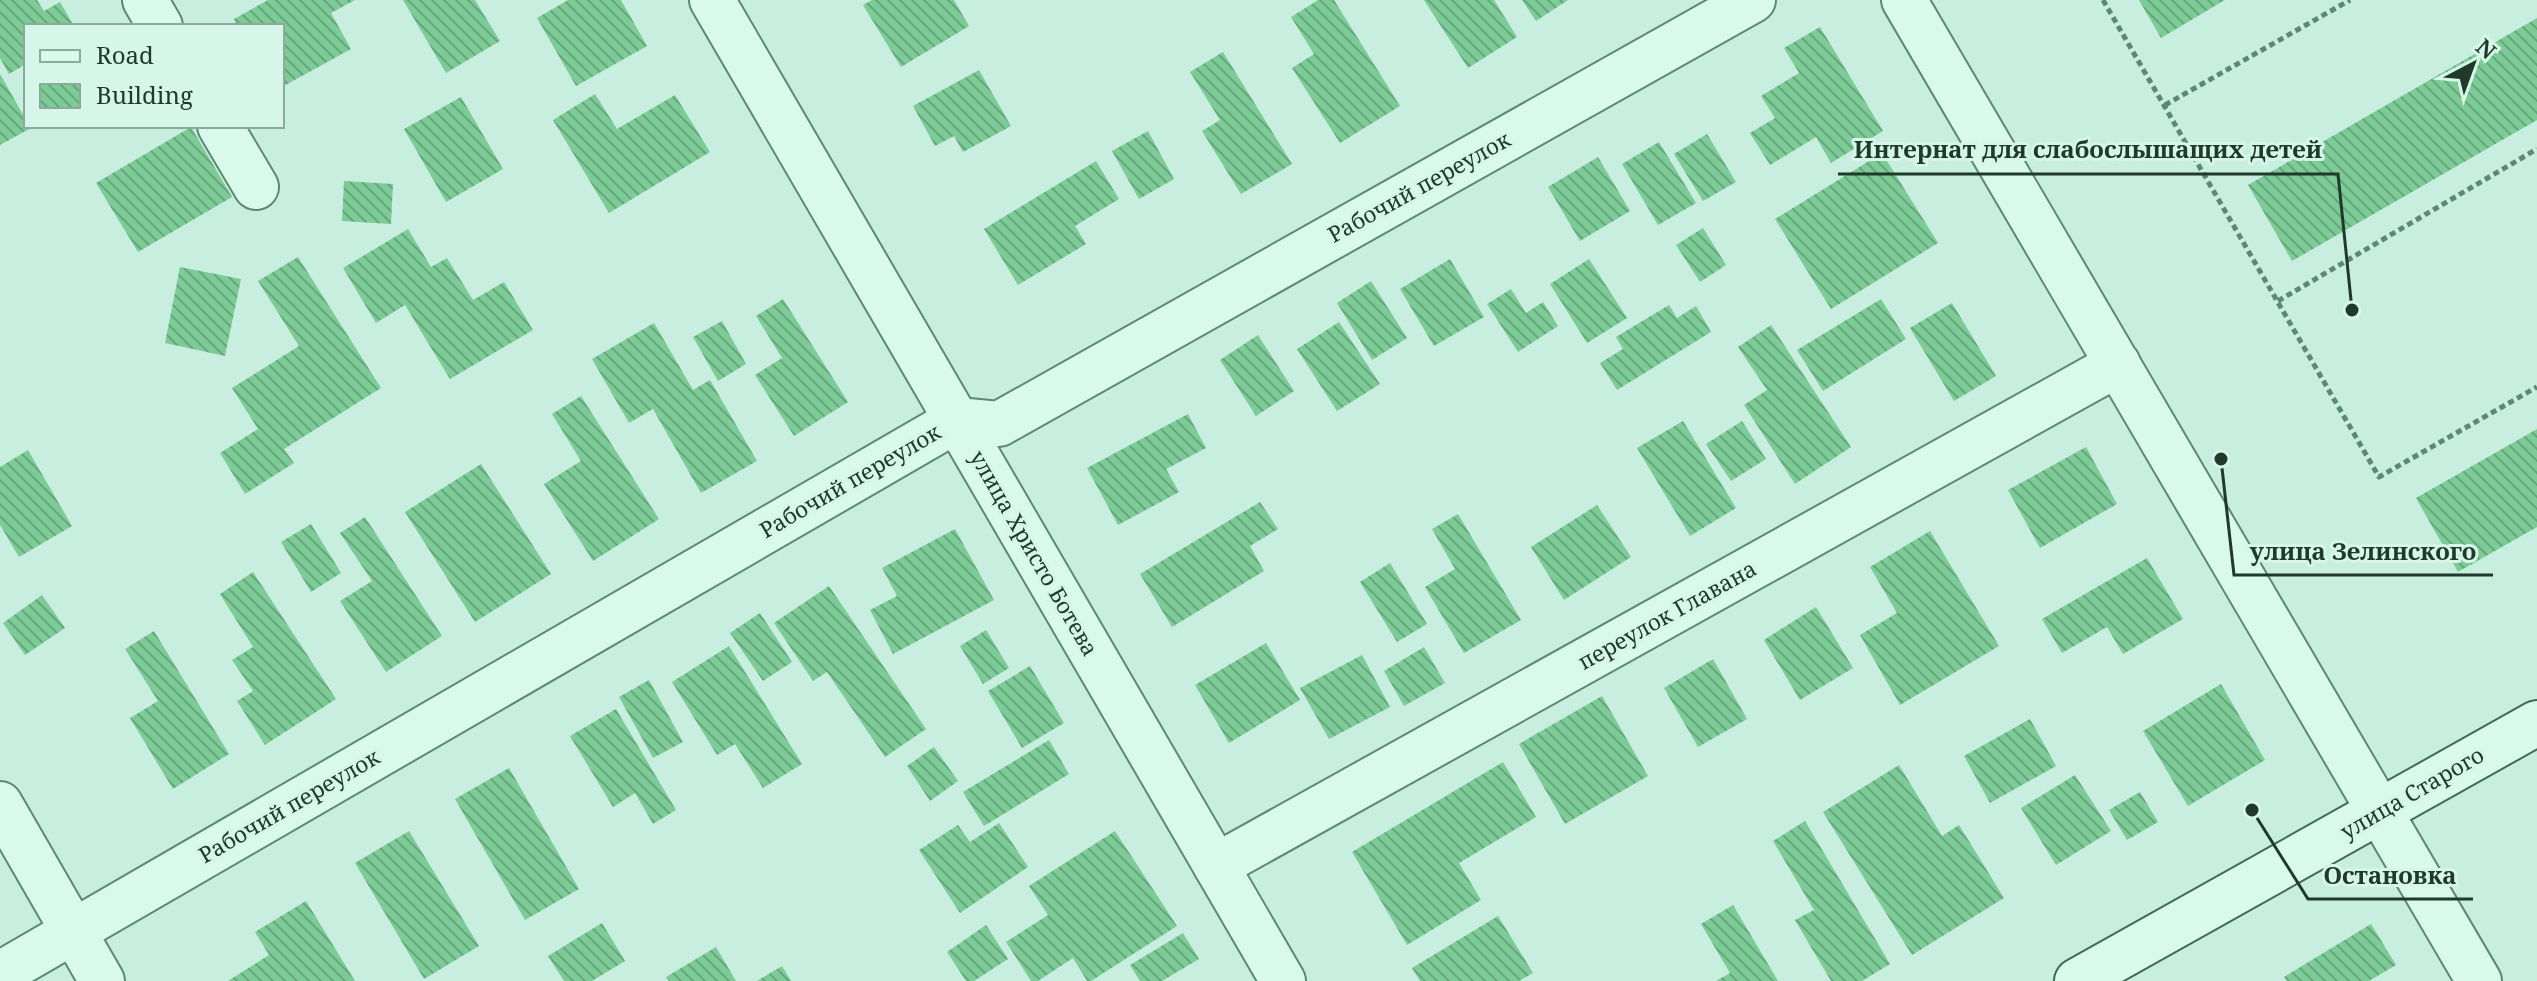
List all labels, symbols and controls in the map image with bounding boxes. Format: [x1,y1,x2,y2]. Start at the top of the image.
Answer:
legend [24,24,284,128]
north arrow [2433,24,2513,104]
text: N [2470,31,2503,65]
text: Road [96,38,154,71]
text: Building [96,78,193,111]
street label: Рабочий переулок [1322,123,1516,249]
callout: Интернат для слабослышащих детей [1838,126,2338,174]
text: Интернат для слабослышащих детей [1854,132,2322,165]
street label: Рабочий переулок [753,415,946,544]
street label: улица Христо Ботева [964,444,1106,661]
callout: улица Зелинского [2234,527,2493,575]
text: улица Зелинского [2250,534,2476,567]
street label: переулок Главана [1572,553,1761,676]
street label: улица Старого [2334,739,2489,845]
street label: Рабочий переулок [192,740,385,869]
callout: Остановка [2308,851,2473,899]
text: Остановка [2323,858,2457,891]

